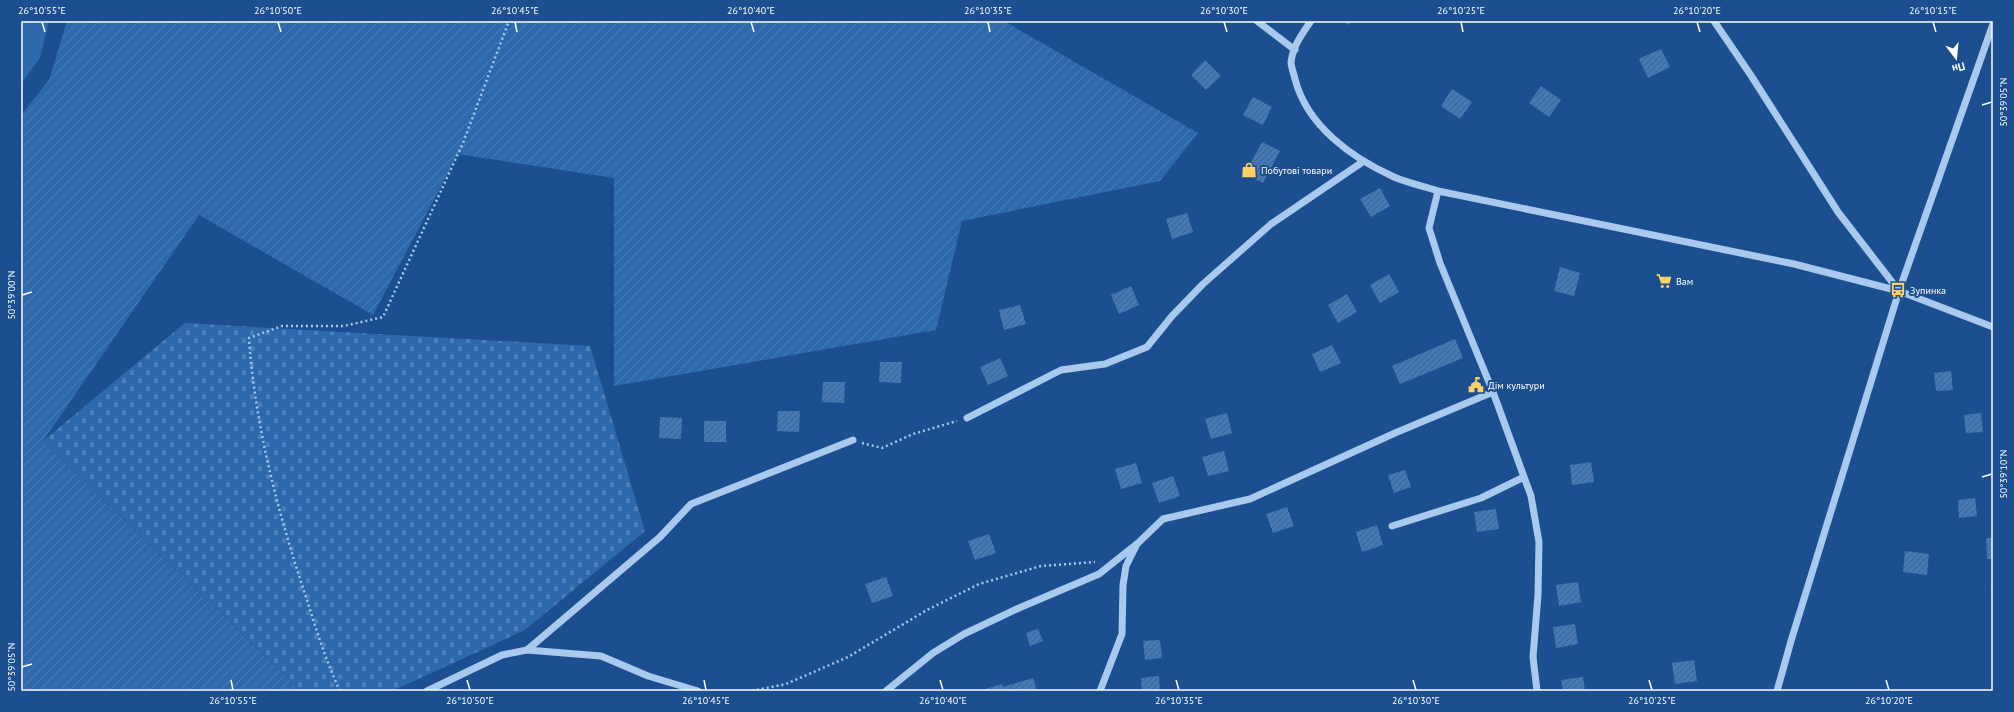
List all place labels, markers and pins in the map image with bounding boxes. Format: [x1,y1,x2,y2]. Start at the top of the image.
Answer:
shop icon: Побутові товари [1240,161,1258,179]
place label: Побутові товари [1261,164,1332,177]
supermarket icon: Вам [1655,272,1673,290]
place label: Вам [1676,275,1693,288]
bus stop icon: Зупинка [1889,281,1907,299]
place label: Зупинка [1910,284,1946,297]
public building icon: Дім культури [1467,376,1485,394]
place label: Дім культури [1488,379,1545,392]

